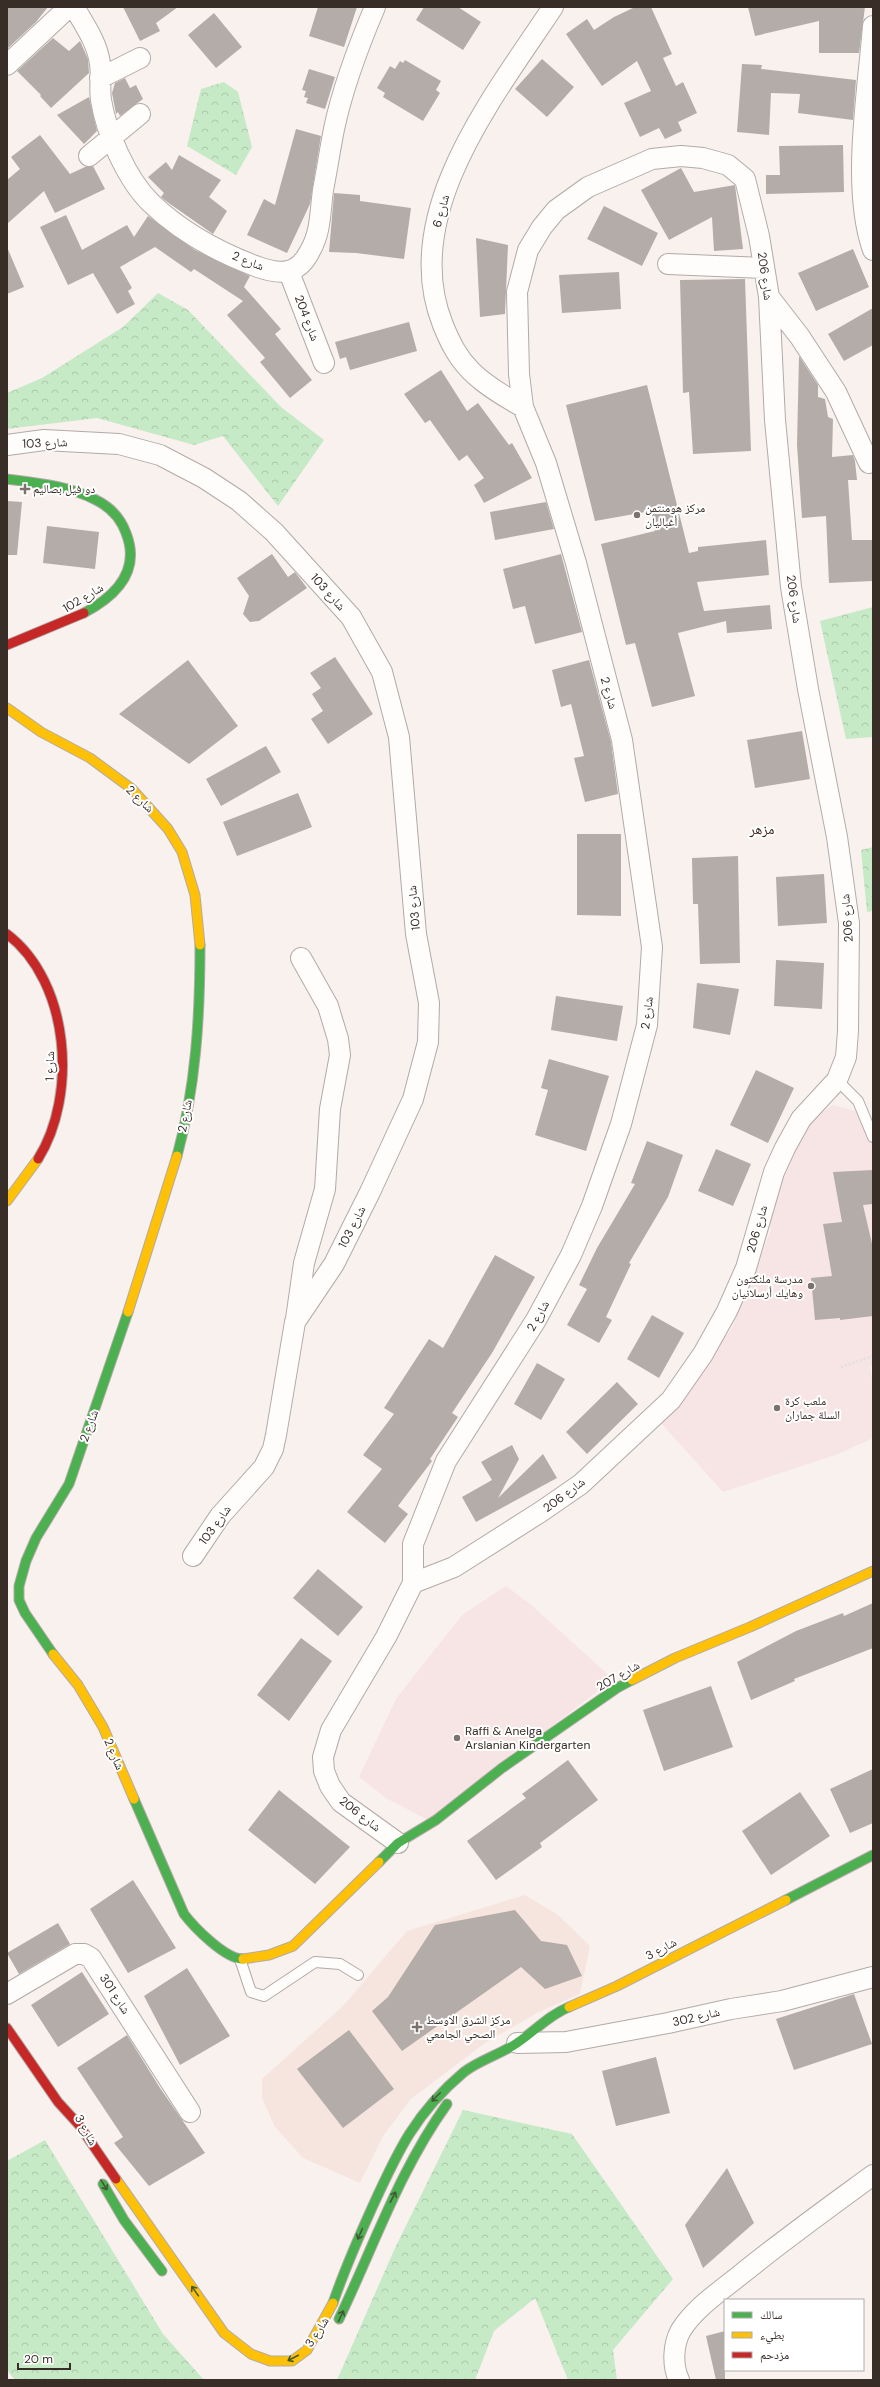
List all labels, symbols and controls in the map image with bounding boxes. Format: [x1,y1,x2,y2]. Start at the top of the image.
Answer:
street label: شارع 6 [429,193,453,229]
street label: شارع 2 [230,248,266,274]
street label: شارع 206 [754,251,776,301]
street label: شارع 204 [291,293,323,344]
street label: شارع 103 [22,434,68,452]
place label: دو فيل بصاليم [33,481,95,497]
marker: دو فيل بصاليم [20,484,30,494]
place label: مركز هومنتمن أغباليان [645,500,705,530]
marker: مركز هومنتمن أغباليان [632,510,642,520]
street label: شارع 103 [307,570,349,614]
street label: شارع 206 [783,574,805,624]
street label: شارع 102 [60,580,106,616]
street label: شارع 2 [597,675,621,711]
street label: شارع 2 [123,782,157,816]
district label: مزهر [749,820,774,838]
street label: شارع 103 [404,885,424,931]
street label: شارع 206 [837,893,857,943]
street label: شارع 2 [637,996,657,1030]
street label: شارع 1 [42,1051,58,1081]
street label: شارع 2 [174,1098,196,1134]
street label: شارع 103 [335,1203,369,1251]
street label: شارع 206 [743,1203,771,1255]
place label: مدرسة ملنكتون وهايك أرسلانيان [732,1271,803,1301]
marker: مدرسة ملنكتون وهايك أرسلانيان [806,1281,816,1291]
street label: شارع 2 [523,1298,553,1334]
place label: ملعب كرة السلة جماران [785,1393,840,1423]
marker: ملعب كرة السلة جماران [772,1403,782,1413]
street label: شارع 2 [76,1408,102,1444]
street label: شارع 206 [540,1474,588,1516]
street label: شارع 103 [195,1502,235,1548]
street label: شارع 207 [594,1657,643,1695]
place label: Raffi & Anelga Arslanian Kindergarten [465,1723,590,1753]
marker: Raffi & Anelga Arslanian Kindergarten [452,1733,462,1743]
street label: شارع 2 [100,1736,128,1772]
street label: شارع 206 [336,1793,384,1835]
street label: شارع 3 [643,1934,679,1964]
street label: شارع 301 [96,1971,134,2017]
street label: شارع 302 [671,2004,721,2030]
place label: مركز الشرق الاوسط الصحي الجامعي [426,2012,510,2044]
marker: مركز الشرق الاوسط الصحي الجامعي [411,2021,423,2033]
one-way arrow [431,2092,441,2102]
street label: شارع 3 [71,2112,101,2148]
one-way arrow [100,2179,108,2191]
one-way arrow [390,2191,397,2203]
one-way arrow [356,2228,363,2240]
one-way arrow [190,2286,199,2297]
legend [724,2299,864,2371]
text: سالك [760,2307,782,2323]
one-way arrow [338,2310,345,2322]
street label: شارع 3 [301,2314,333,2350]
text: بطيء [760,2327,784,2345]
scale bar [18,2345,70,2371]
text: مزدحم [760,2347,789,2363]
text: 20 m [24,2351,53,2367]
one-way arrow [288,2355,300,2363]

